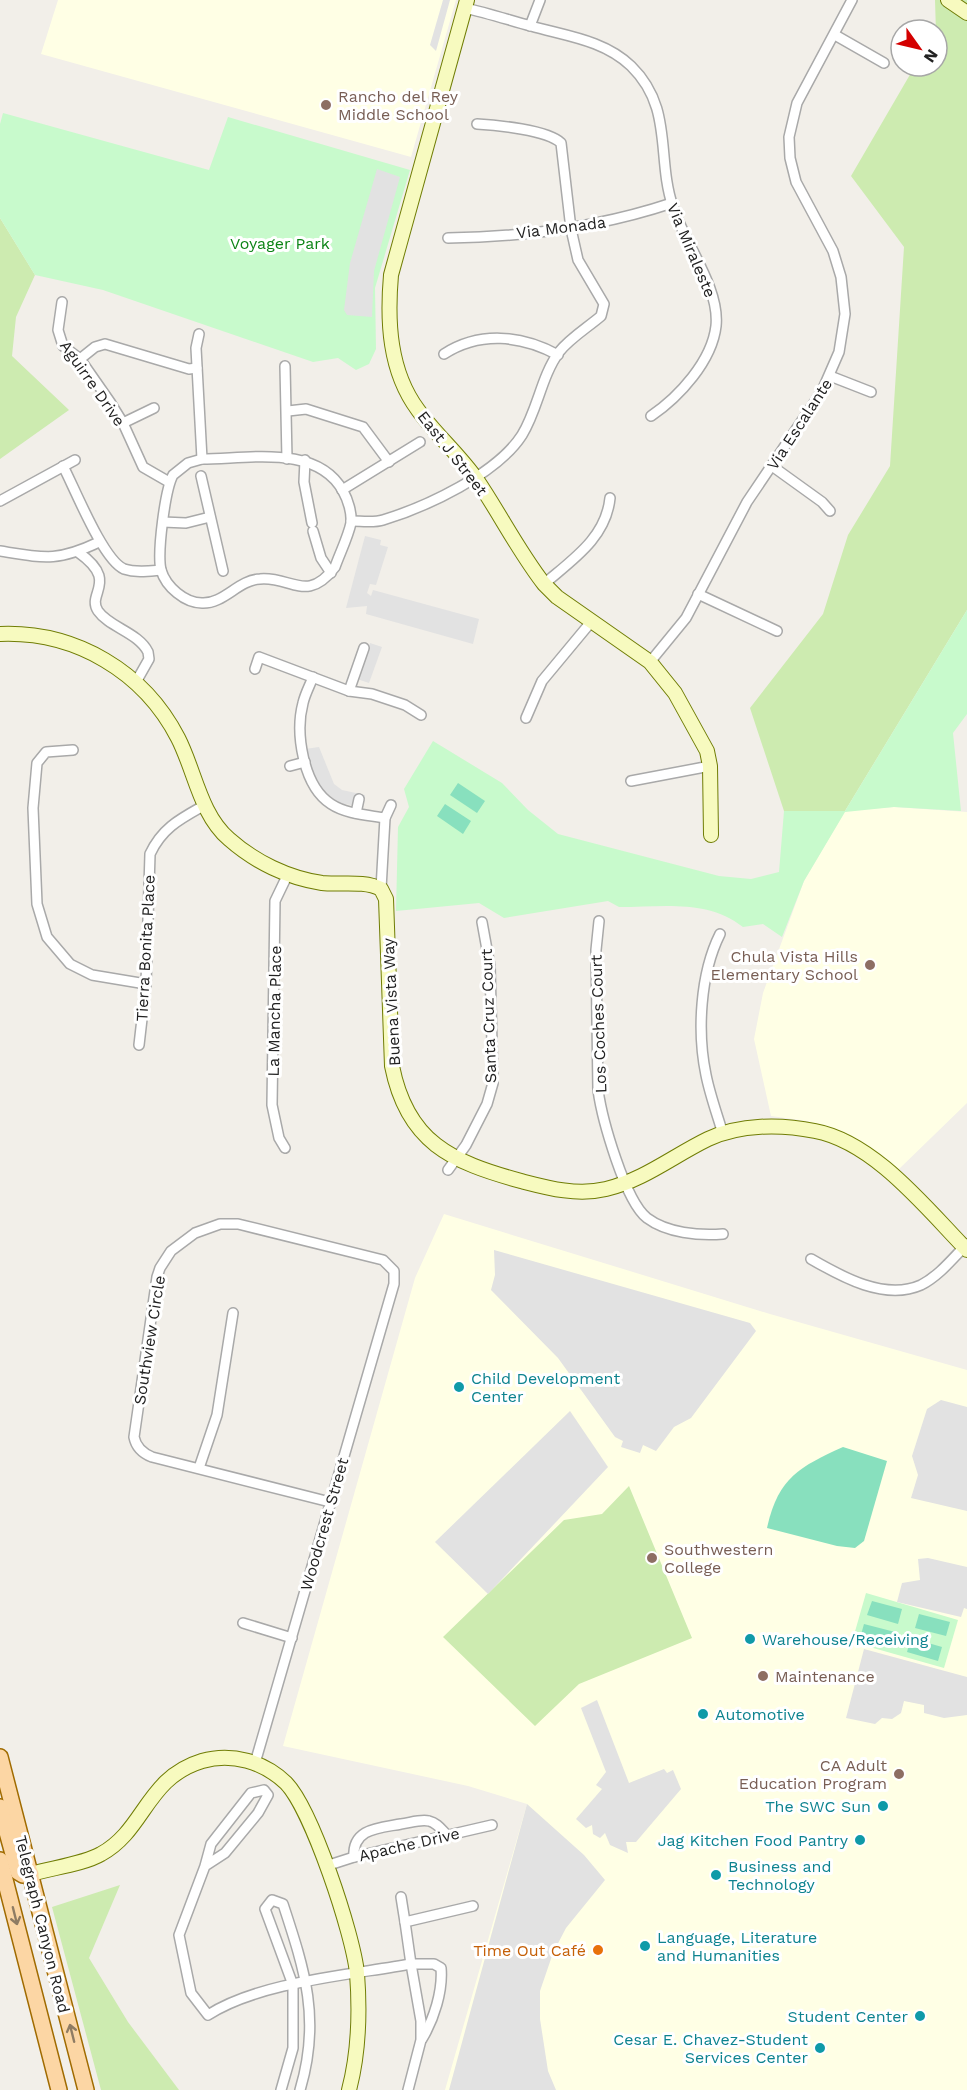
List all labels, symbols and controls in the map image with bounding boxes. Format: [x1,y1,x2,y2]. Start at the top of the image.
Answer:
north arrow [889,18,949,78]
text: N [920,46,942,66]
place label: Rancho del Rey Middle School [338,87,459,124]
marker: Rancho del Rey Middle School [319,98,333,112]
street label: Via Miraleste [663,200,720,300]
street label: Via Monada [515,213,607,242]
park label: Voyager Park [230,234,330,253]
street label: Aguirre Drive [56,337,129,430]
street label: Via Escalante [763,375,836,474]
street label: East J Street [414,407,492,500]
street label: Tierra Bonita Place [132,874,159,1022]
street label: Buena Vista Way [379,937,404,1066]
street label: La Mancha Place [264,945,285,1077]
place label: Chula Vista Hills Elementary School [711,947,858,984]
street label: Santa Cruz Court [477,948,500,1083]
street label: Los Coches Court [587,954,610,1094]
marker: Chula Vista Hills Elementary School [863,958,877,972]
street label: Southview Circle [130,1274,169,1406]
place label: Child Development Center [471,1369,620,1406]
marker: Child Development Center [452,1380,466,1394]
street label: Woodcrest Street [296,1455,353,1593]
place label: Southwestern College [664,1540,773,1577]
marker: Southwestern College [645,1551,659,1565]
place label: Warehouse/Receiving [762,1630,929,1649]
marker: Warehouse/Receiving [743,1632,757,1646]
place label: Maintenance [775,1667,875,1686]
marker: Maintenance [756,1669,770,1683]
place label: Automotive [715,1705,805,1724]
marker: Automotive [696,1707,710,1721]
place label: CA Adult Education Program [739,1756,887,1793]
marker: CA Adult Education Program [892,1767,906,1781]
place label: The SWC Sun [765,1797,871,1816]
marker: The SWC Sun [876,1799,890,1813]
street label: Apache Drive [357,1824,461,1865]
place label: Jag Kitchen Food Pantry [658,1831,849,1850]
street label: Telegraph Canyon Road [11,1833,74,2015]
marker: Jag Kitchen Food Pantry [853,1833,867,1847]
place label: Business and Technology [728,1857,831,1894]
marker: Business and Technology [709,1868,723,1882]
one-way arrow [9,1906,21,1925]
place label: Language, Literature and Humanities [657,1928,817,1965]
marker: Language, Literature and Humanities [638,1939,652,1953]
place label: Time Out Café [473,1941,586,1960]
marker: Time Out Café [591,1943,605,1957]
place label: Student Center [787,2007,908,2026]
marker: Student Center [913,2009,927,2023]
one-way arrow [65,2024,77,2043]
place label: Cesar E. Chavez-Student Services Center [613,2030,808,2067]
marker: Cesar E. Chavez-Student Services Center [813,2041,827,2055]

